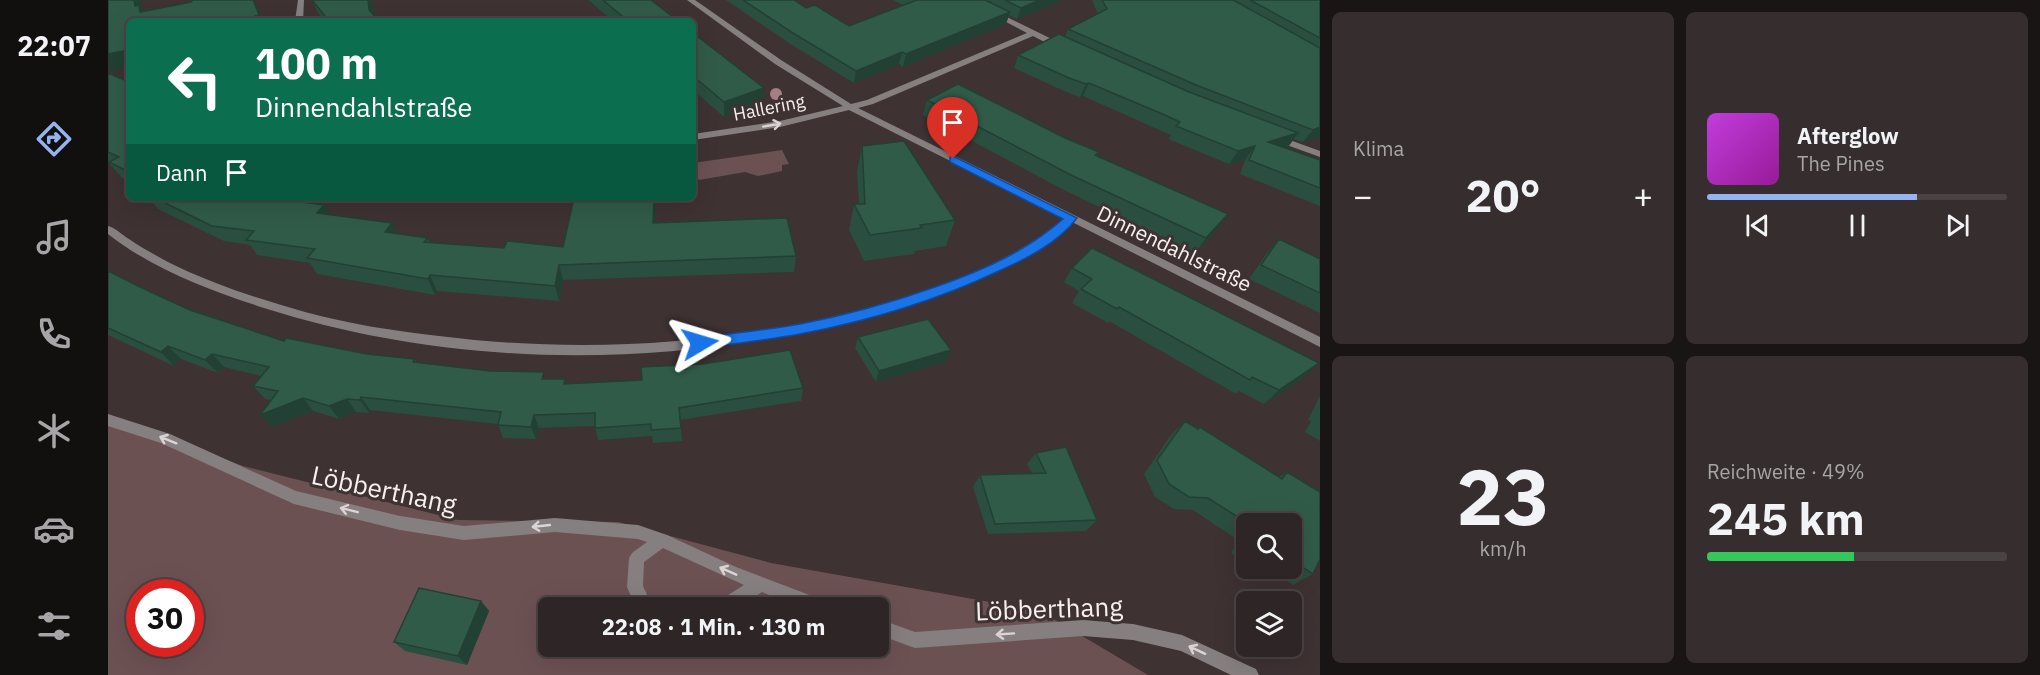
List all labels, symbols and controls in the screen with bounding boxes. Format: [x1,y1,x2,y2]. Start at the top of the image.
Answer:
text: 22:07 [17,28,91,63]
text: 100 m [255,36,378,91]
icon: left [156,42,234,120]
text: Dinnendahlstraße [255,89,472,124]
street label: Hallering [731,89,807,126]
pin [927,97,978,159]
icon: arrive [936,106,969,139]
icon: directions [33,118,75,160]
one-way arrow [761,119,781,130]
text: Afterglow [1797,121,1899,150]
text: Klima [1353,135,1404,162]
text: The Pines [1797,150,1885,177]
icon: arrive [220,156,253,189]
text: Dann [156,158,208,187]
text: 20° [1465,166,1541,224]
text: − [1353,174,1373,217]
text: + [1633,174,1653,217]
street label: Dinnendahlstraße [1092,198,1257,298]
icon: previous [1741,209,1774,242]
icon: pause [1841,209,1874,242]
icon: next [1941,209,1974,242]
icon: music [33,216,75,258]
position arrow [668,311,732,375]
icon: phone [33,313,75,355]
icon: climate [33,410,75,452]
one-way arrow [159,434,178,445]
text: 23 [1456,445,1550,546]
street label: Löbberthang [308,457,460,521]
text: Reichweite · 49% [1707,458,1864,485]
text: 245 km [1707,489,1865,547]
one-way arrow [340,504,359,516]
icon: car [33,508,75,550]
map controls [1236,513,1302,657]
button: search [1236,513,1302,579]
one-way arrow [532,521,552,532]
text: km/h [1479,535,1527,562]
one-way arrow [719,565,738,576]
speed limit sign: 30 [126,579,204,657]
street label: Löbberthang [975,588,1124,628]
button: layers [1236,591,1302,657]
icon: filters [33,605,75,647]
text: 22:08 · 1 Min. · 130 m [602,612,825,641]
one-way arrow [996,629,1016,640]
one-way arrow [1188,644,1206,655]

